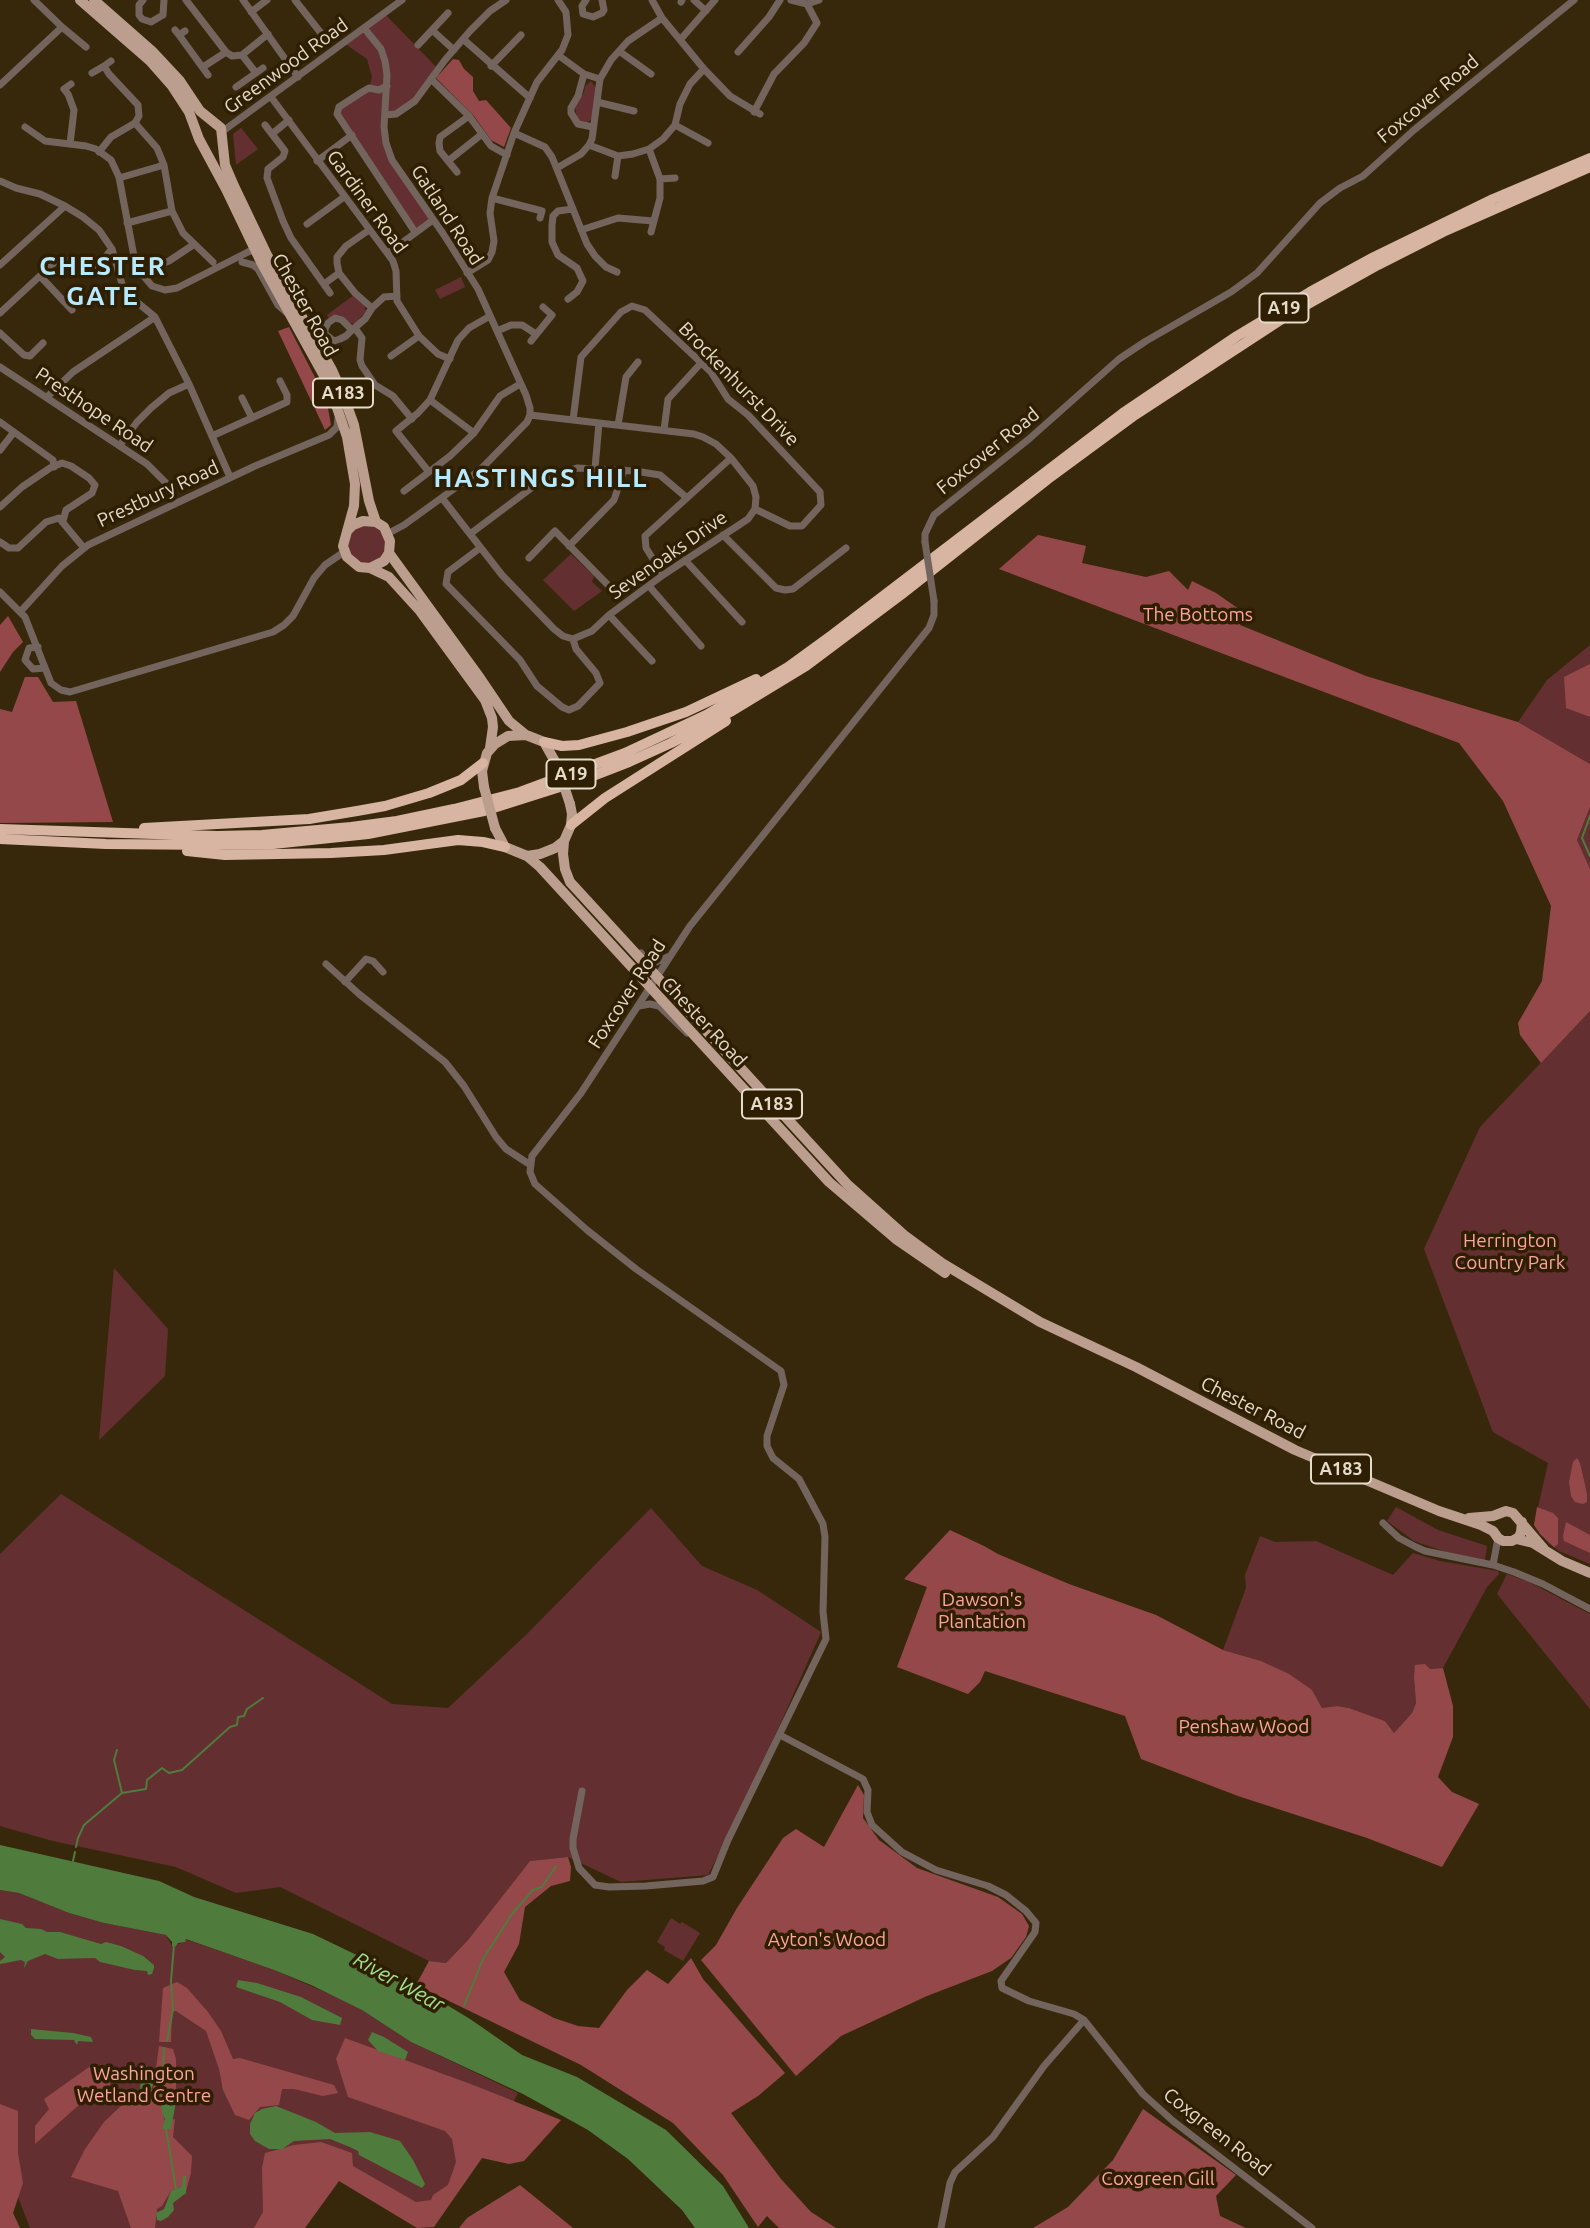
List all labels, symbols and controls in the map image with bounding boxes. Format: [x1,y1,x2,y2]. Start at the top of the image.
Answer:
street label: Greenwood Road [220,13,352,119]
street label: Foxcover Road [1373,50,1483,148]
street label: Gardiner Road [322,146,412,258]
street label: Gatland Road [406,161,488,269]
street label: Chester Road [267,249,343,361]
district label: CHESTER GATE [40,250,166,312]
road number: A19 [1260,294,1308,322]
street label: Brockenhurst Drive [674,317,804,451]
street label: Presthope Road [31,362,157,458]
road number: A183 [313,379,373,408]
street label: Foxcover Road [932,403,1044,499]
street label: Prestbury Road [94,456,222,532]
district label: HASTINGS HILL [435,462,647,494]
street label: Sevenoaks Drive [605,506,731,604]
park label: The Bottoms [1143,604,1253,626]
road number: A19 [546,760,596,788]
street label: Foxcover Road [583,935,671,1053]
street label: Chester Road [657,972,751,1072]
road number: A183 [742,1090,802,1119]
park label: Herrington Country Park [1455,1230,1565,1274]
street label: Chester Road [1197,1372,1309,1444]
road number: A183 [1311,1454,1371,1484]
park label: Dawson's Plantation [938,1589,1026,1633]
park label: Penshaw Wood [1179,1716,1309,1738]
park label: Ayton's Wood [768,1929,886,1951]
water label: River Wear [349,1947,449,2017]
park label: Washington Wetland Centre [77,2063,211,2107]
street label: Coxgreen Road [1159,2083,1275,2181]
park label: Coxgreen Gill [1101,2168,1215,2190]

